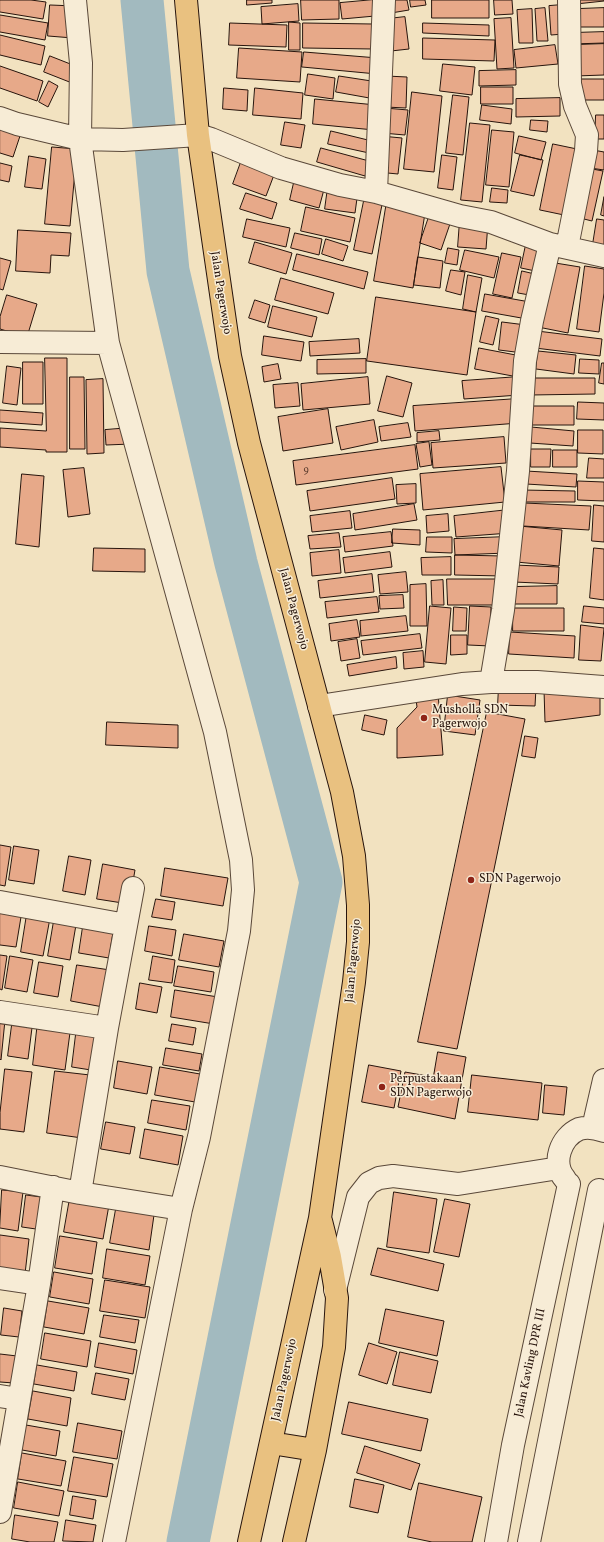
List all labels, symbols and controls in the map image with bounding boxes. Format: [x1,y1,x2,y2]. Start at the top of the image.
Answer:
street label: Jalan Pagerwojo [206,250,234,336]
house number: 9 [303,465,309,477]
street label: Jalan Pagerwojo [275,566,311,652]
place label: Musholla SDN Pagerwojo [432,704,508,732]
marker: Musholla SDN Pagerwojo [419,713,429,723]
place label: SDN Pagerwojo [479,873,561,887]
marker: SDN Pagerwojo [466,875,476,885]
street label: Jalan Pagerwojo [343,918,365,1004]
place label: Perpustakaan SDN Pagerwojo [390,1073,472,1101]
marker: Perpustakaan SDN Pagerwojo [377,1082,387,1092]
street label: Jalan Kavling DPR III [512,1307,550,1419]
street label: Jalan Pagerwojo [269,1337,301,1423]

